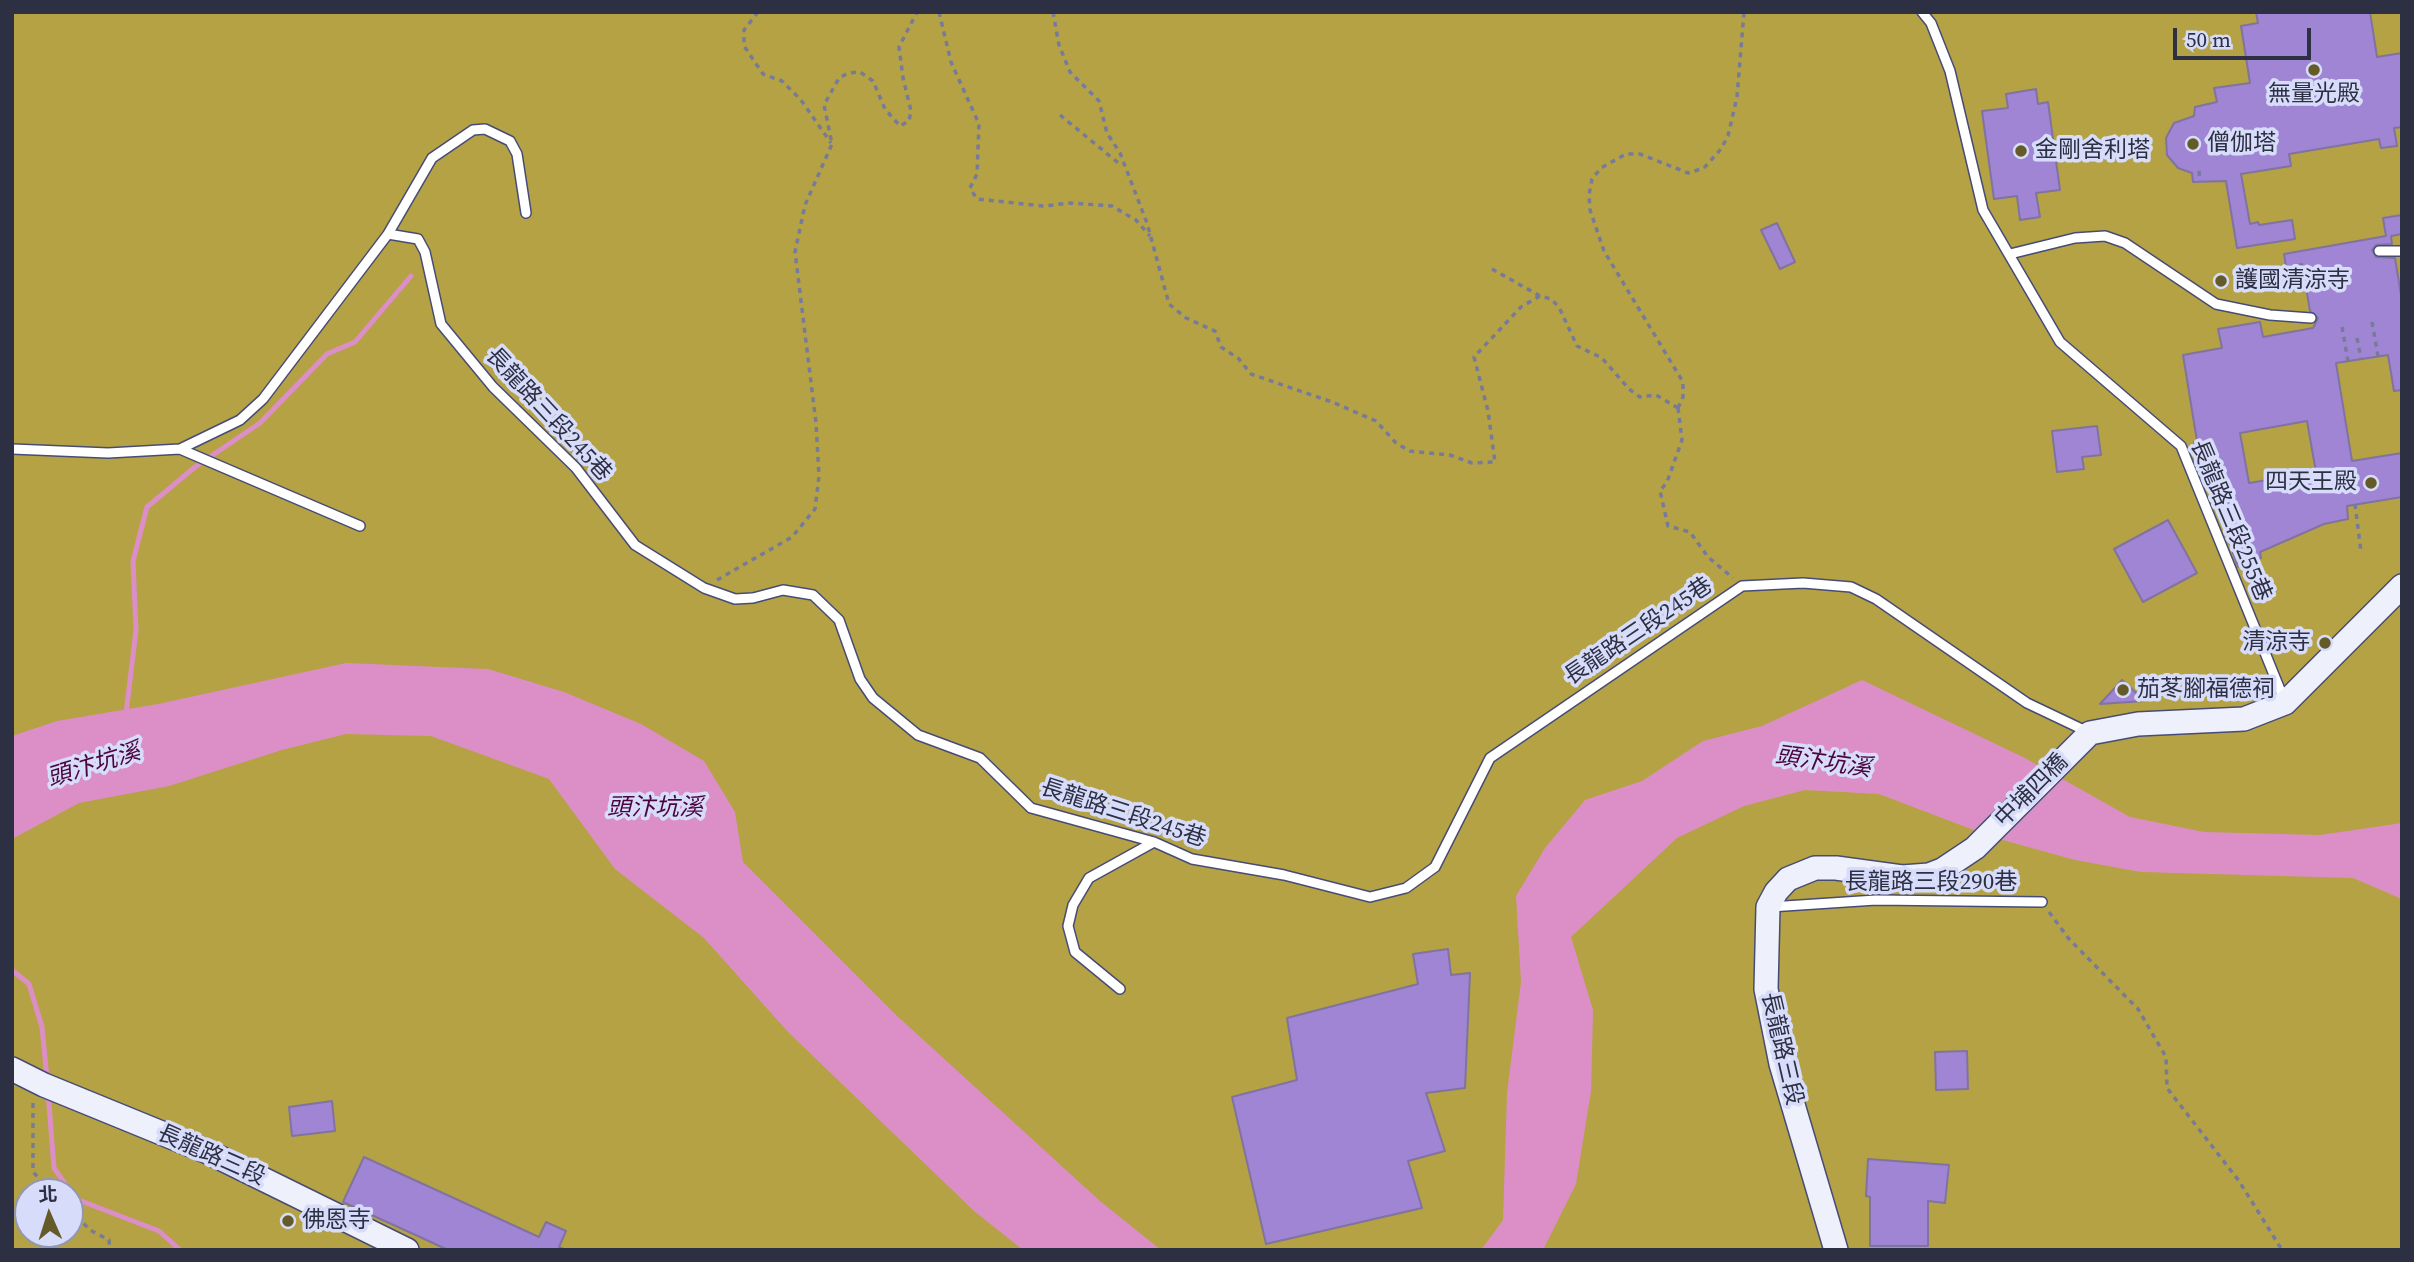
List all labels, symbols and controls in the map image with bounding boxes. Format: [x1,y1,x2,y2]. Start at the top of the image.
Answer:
scale bar [2176,14,2314,58]
text: 50 m [2186,25,2231,54]
marker: 無量光殿 [2306,62,2322,78]
place label: 無量光殿 [2268,81,2360,109]
place label: 僧伽塔 [2207,130,2276,158]
marker: 僧伽塔 [2185,136,2201,152]
place label: 金剛舍利塔 [2035,137,2150,165]
marker: 金剛舍利塔 [2013,143,2029,159]
place label: 護國清涼寺 [2235,267,2350,295]
marker: 護國清涼寺 [2213,273,2229,289]
street label: 長龍路三段245巷 [479,343,617,487]
street label: 長龍路三段255巷 [2184,436,2276,606]
place label: 四天王殿 [2265,469,2357,497]
marker: 四天王殿 [2363,475,2379,491]
street label: 長龍路三段245巷 [1560,572,1718,692]
place label: 清涼寺 [2242,629,2311,657]
marker: 清涼寺 [2317,635,2333,651]
place label: 茄苳腳福德祠 [2137,676,2275,704]
marker: 茄苳腳福德祠 [2115,682,2131,698]
water label: 頭汴坑溪 [44,738,144,794]
water label: 頭汴坑溪 [1773,742,1873,784]
street label: 中埔四橋 [1990,749,2074,833]
street label: 長龍路三段245巷 [1037,774,1209,854]
water label: 頭汴坑溪 [607,795,703,823]
street label: 長龍路三段290巷 [1845,869,2017,897]
street label: 長龍路三段 [1755,990,1807,1108]
street label: 長龍路三段 [153,1120,269,1192]
north arrow [14,1178,84,1248]
text: 北 [38,1181,58,1208]
place label: 佛恩寺 [302,1207,371,1235]
marker: 佛恩寺 [280,1213,296,1229]

